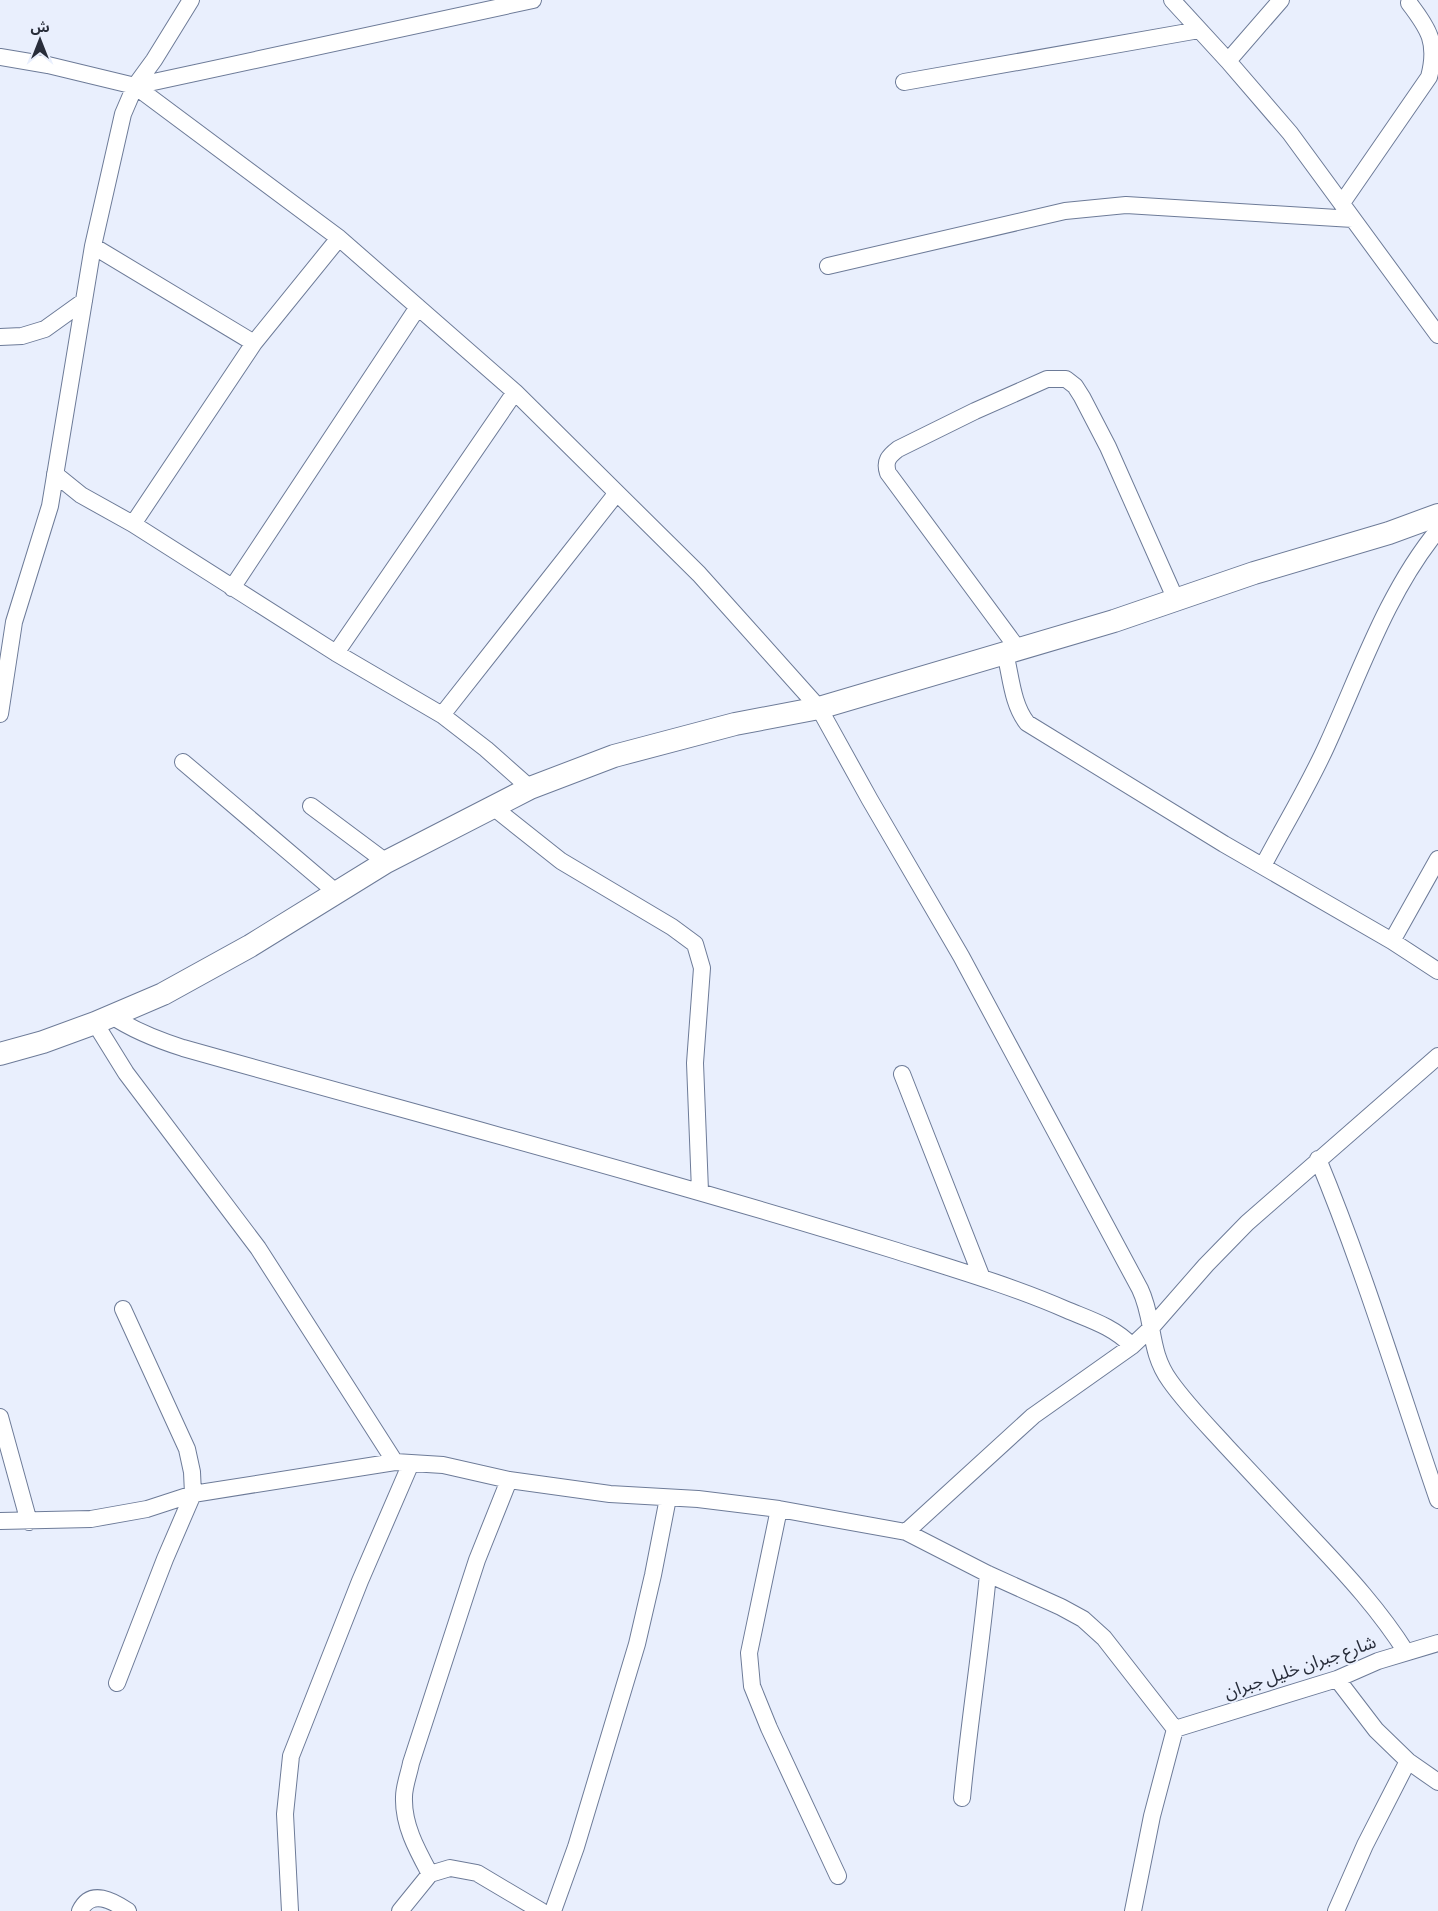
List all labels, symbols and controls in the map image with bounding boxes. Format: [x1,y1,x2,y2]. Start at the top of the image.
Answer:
north arrow [15,15,65,65]
text: ش [30,19,50,36]
street label: شارع جبران خليل جبران [1221,1632,1380,1706]

